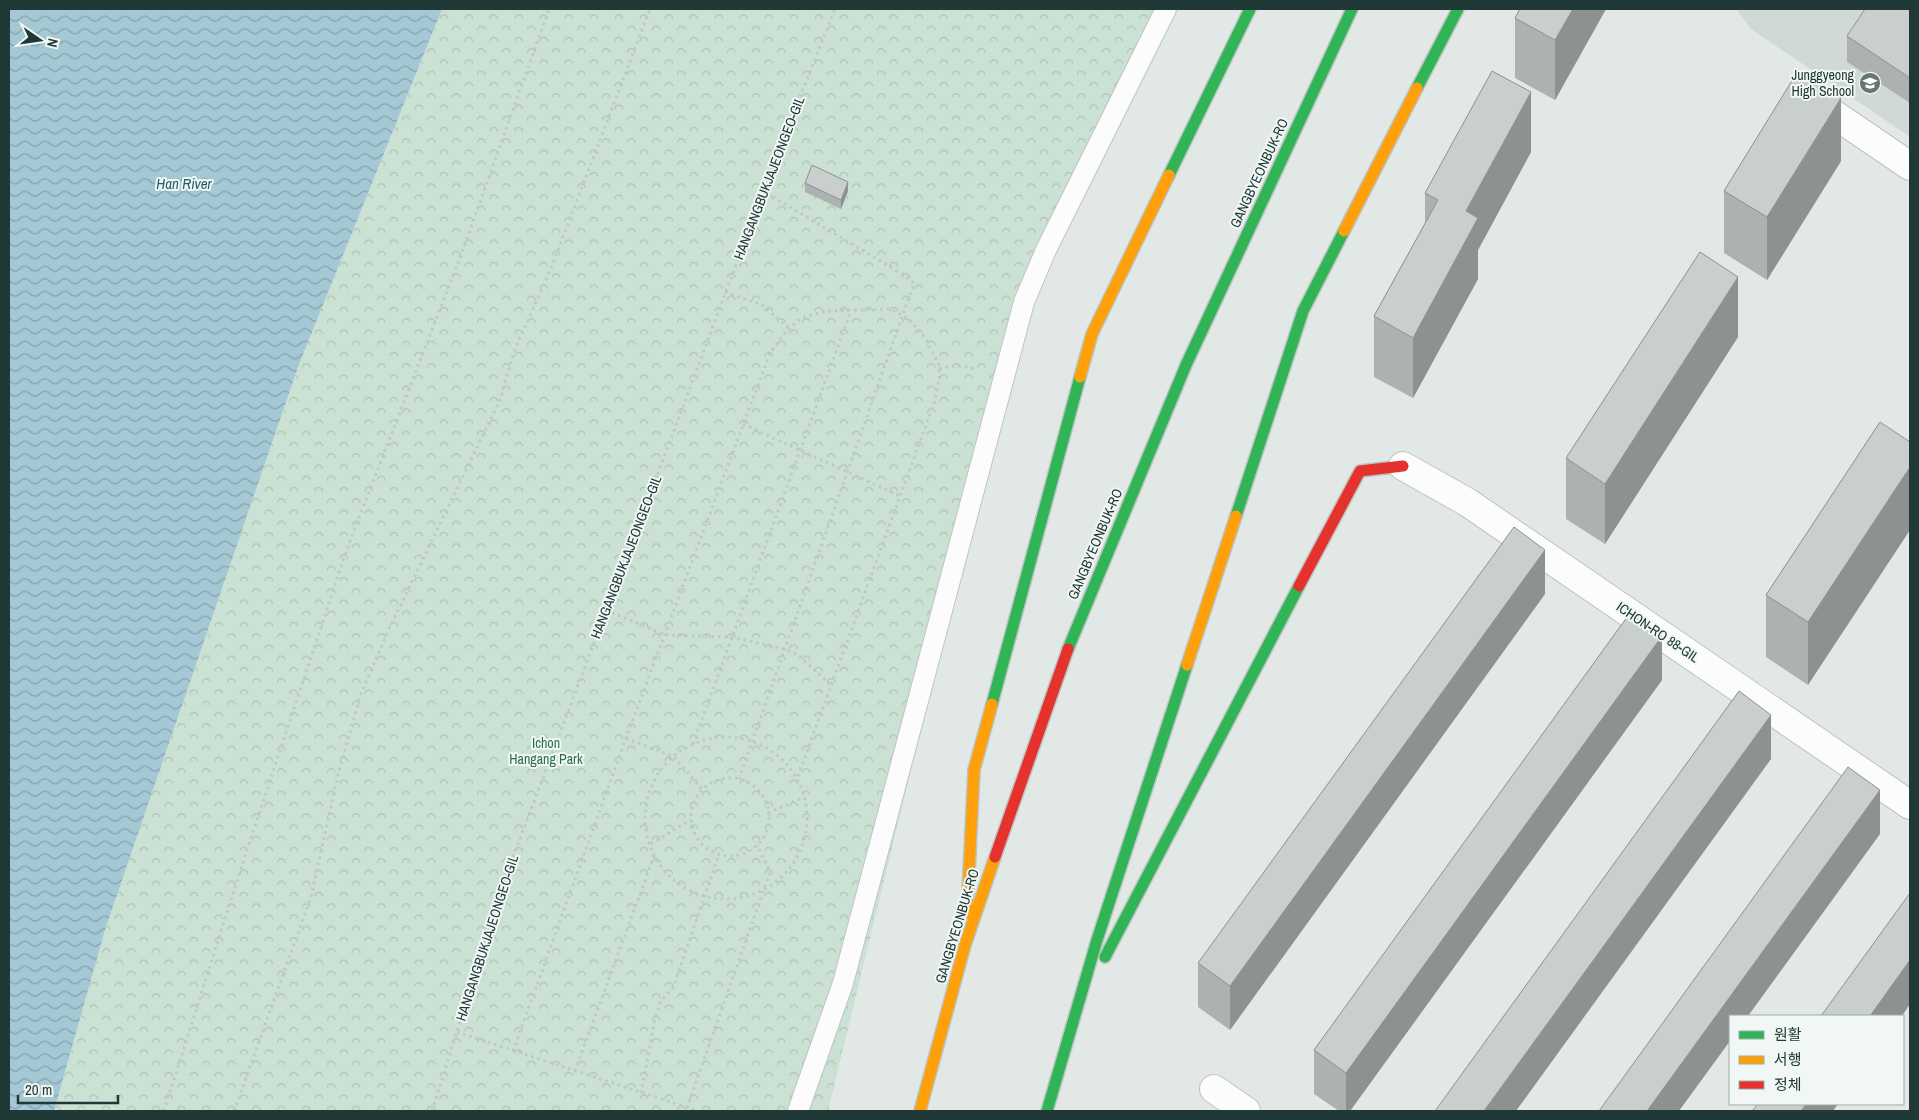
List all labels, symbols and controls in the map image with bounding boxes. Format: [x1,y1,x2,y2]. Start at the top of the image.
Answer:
north arrow [15,15,65,65]
text: N [43,37,62,49]
place label: Junggyeong High School [1791,66,1855,100]
school or university icon: Junggyeong High School [1858,71,1882,95]
street label: HANGANGBUKJAJEONGEO-GIL [730,93,809,262]
street label: GANGBYEONBUK-RO [1226,115,1292,231]
water label: Han River [156,173,213,194]
street label: HANGANGBUKJAJEONGEO-GIL [587,472,666,641]
street label: GANGBYEONBUK-RO [1064,486,1126,602]
street label: ICHON-RO 88-GIL [1613,598,1703,667]
park label: Ichon Hangang Park [509,734,583,768]
street label: HANGANGBUKJAJEONGEO-GIL [452,852,523,1023]
street label: GANGBYEONBUK-RO [931,867,983,985]
legend [1729,1015,1904,1105]
text: 원활 [1774,1024,1802,1045]
text: 서행 [1774,1049,1802,1070]
scale bar [18,1072,118,1104]
text: 정체 [1774,1074,1802,1095]
text: 20 m [25,1079,52,1100]

